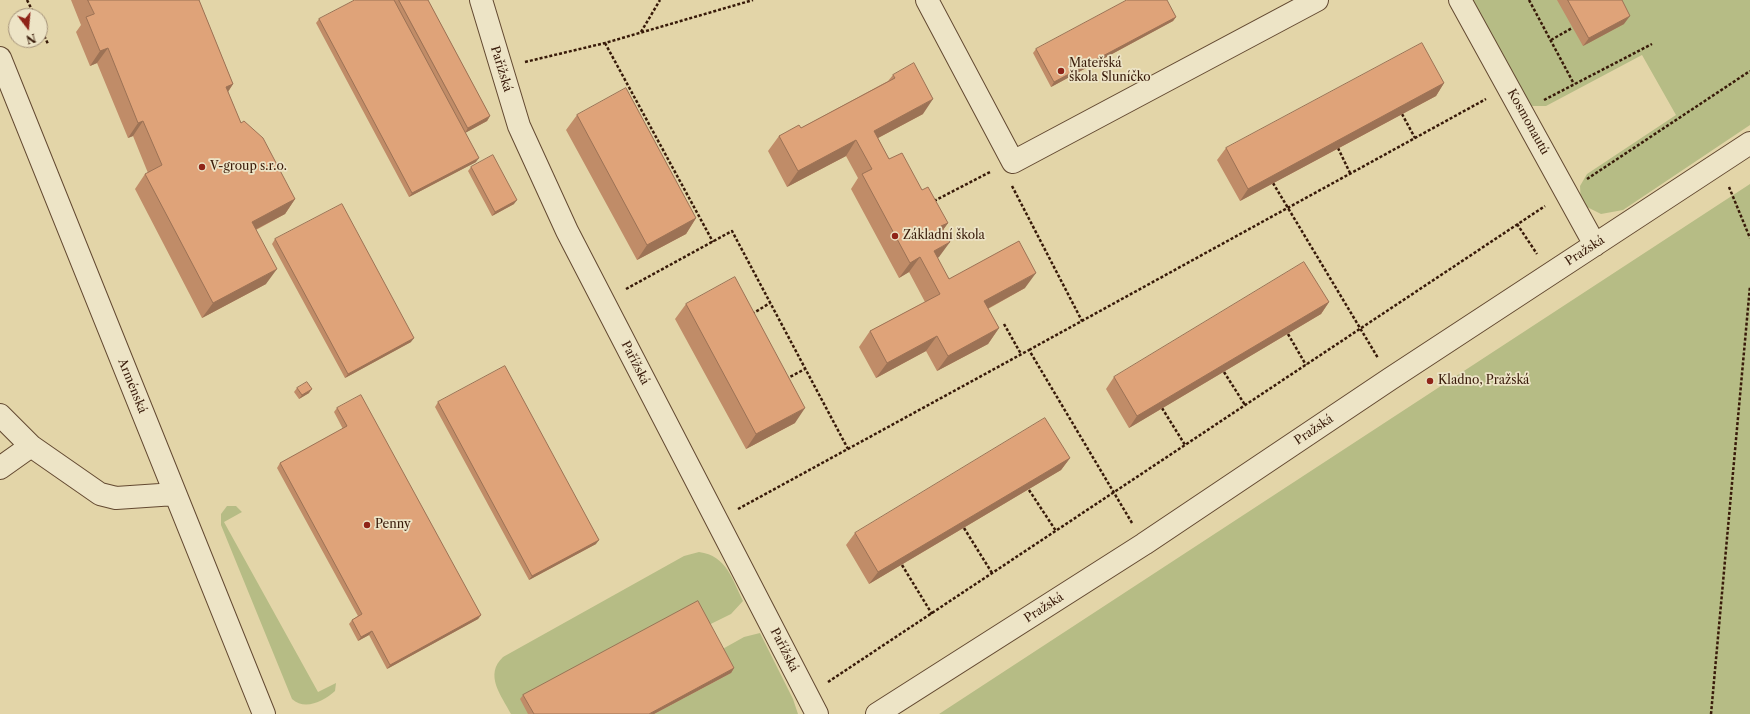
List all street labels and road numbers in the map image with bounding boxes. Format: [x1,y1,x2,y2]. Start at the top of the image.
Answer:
street label: Pařížská [487,44,515,94]
street label: Kosmonautů [1504,87,1552,157]
street label: Pražská [1563,233,1607,269]
street label: Pařížská [618,339,652,387]
street label: Arménská [115,357,149,415]
street label: Pražská [1292,412,1336,448]
street label: Pražská [1022,590,1066,626]
street label: Pařížská [767,626,801,674]

